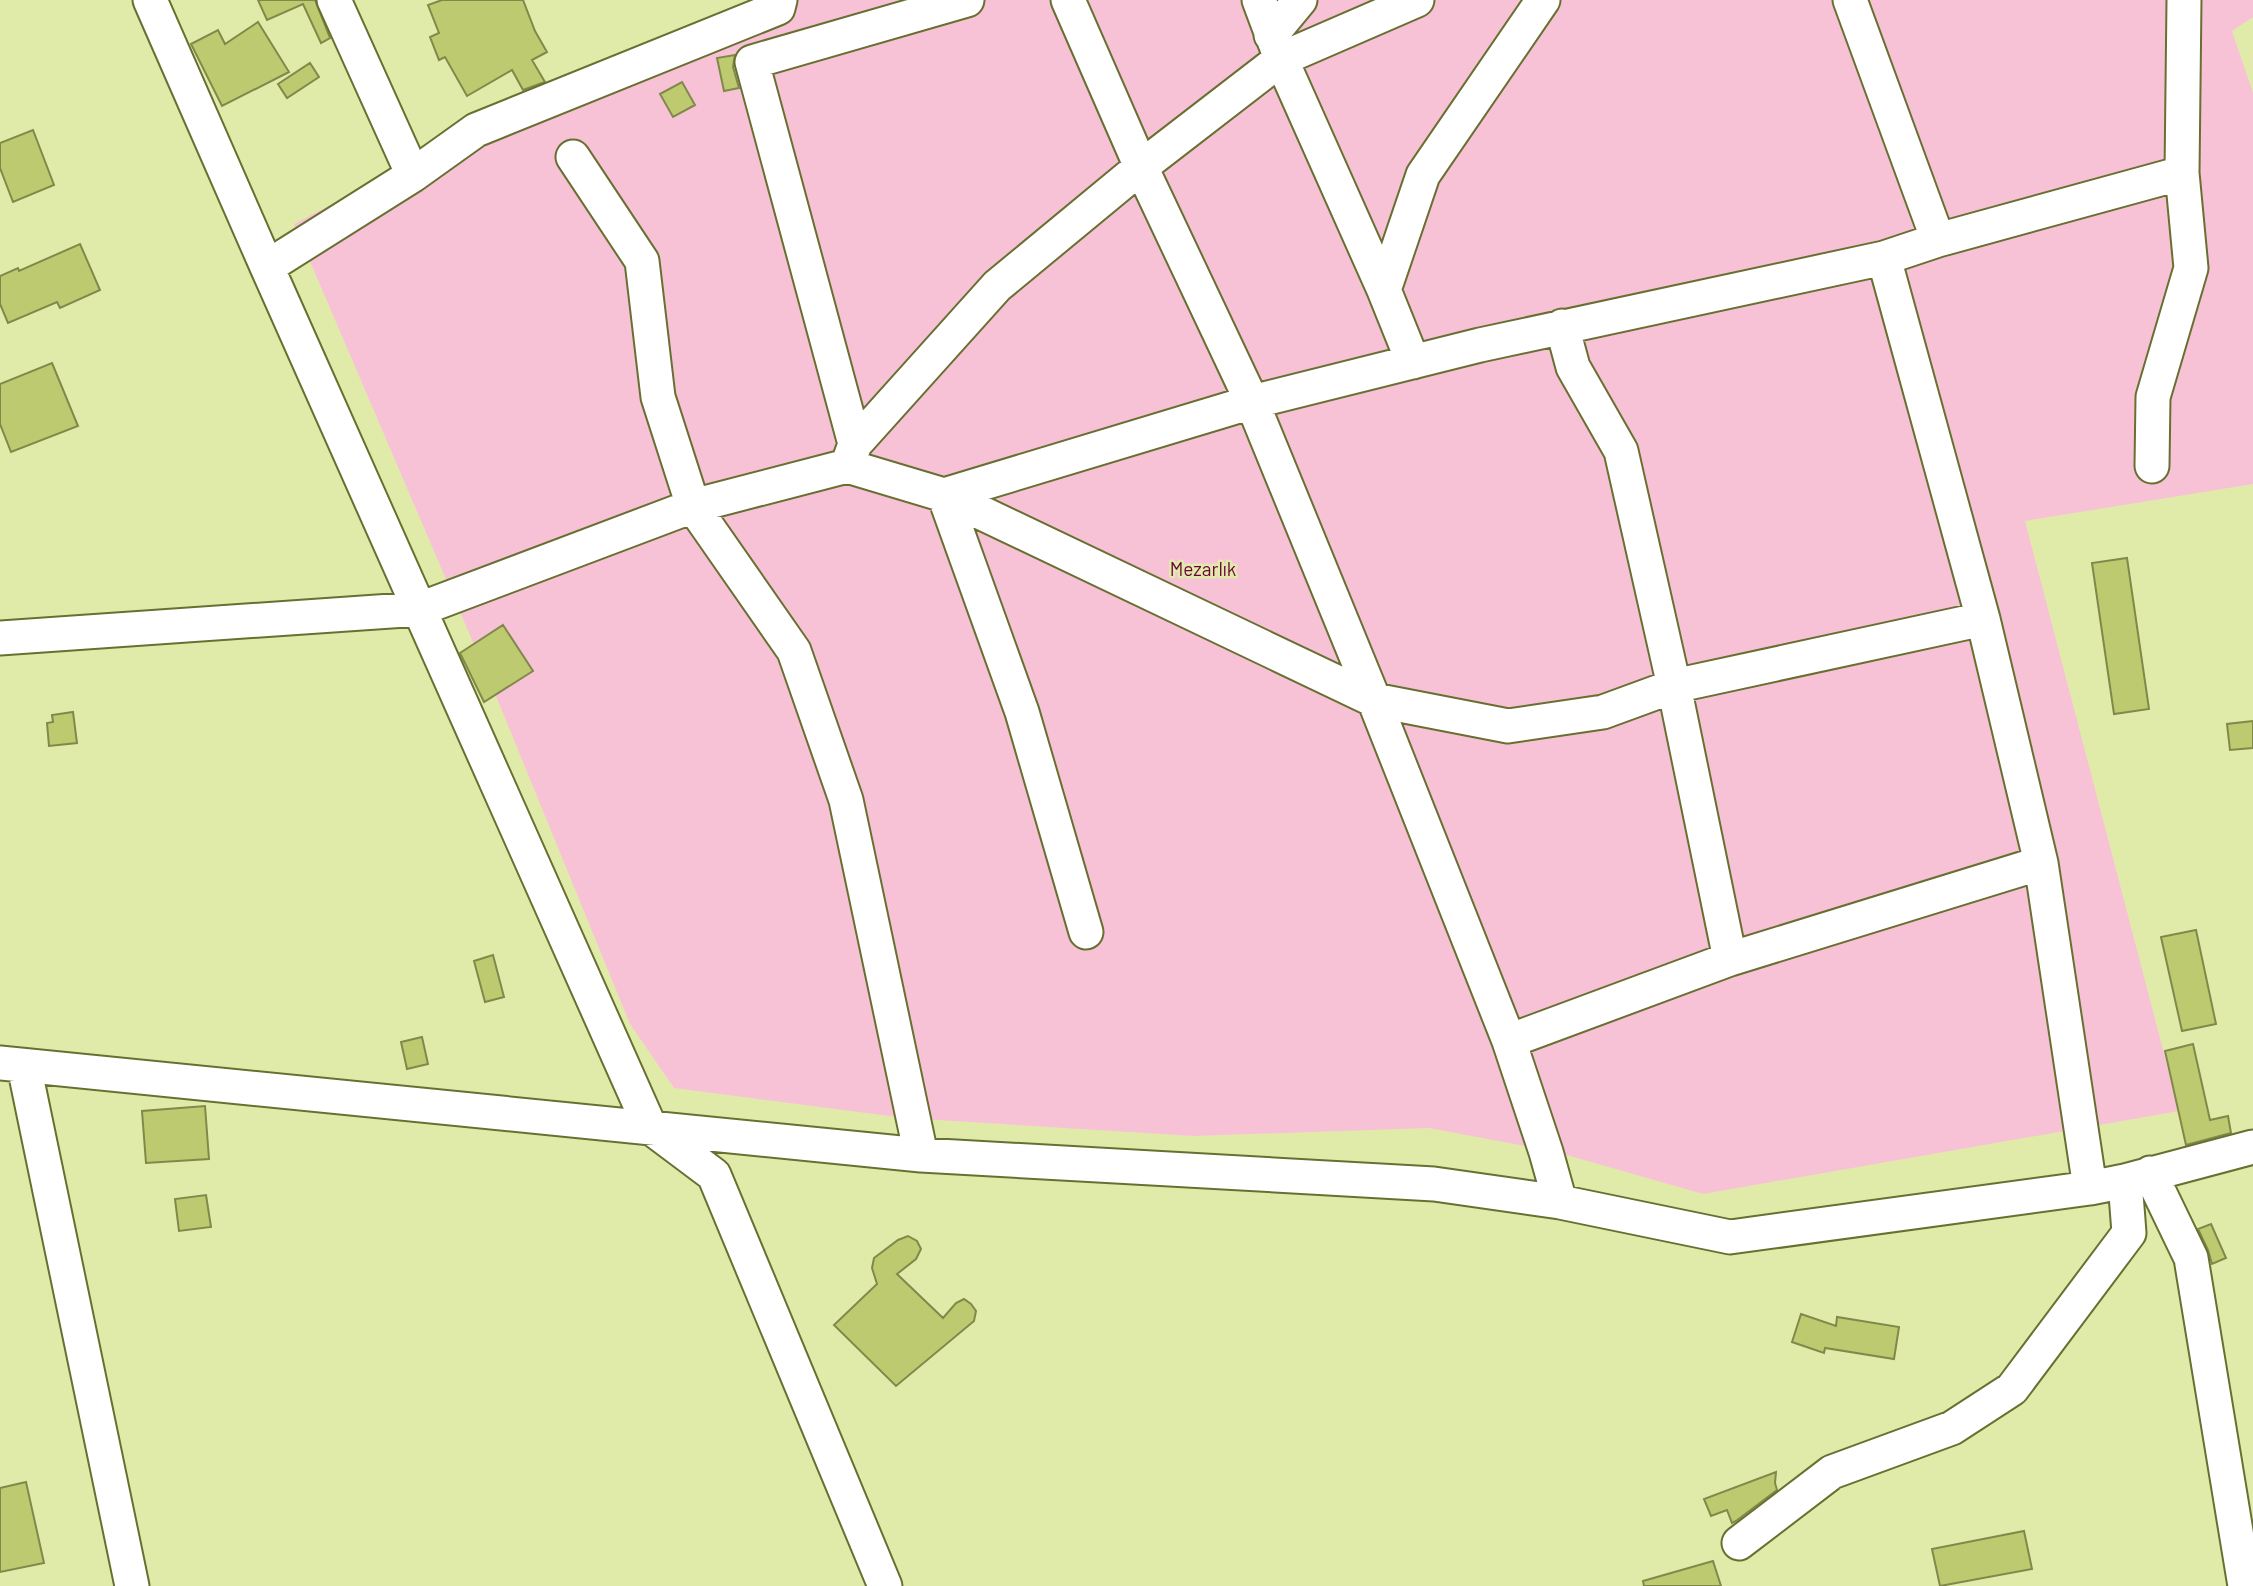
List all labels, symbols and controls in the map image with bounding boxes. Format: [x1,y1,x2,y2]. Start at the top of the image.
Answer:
park label: Mezarlık [1170,557,1236,580]

